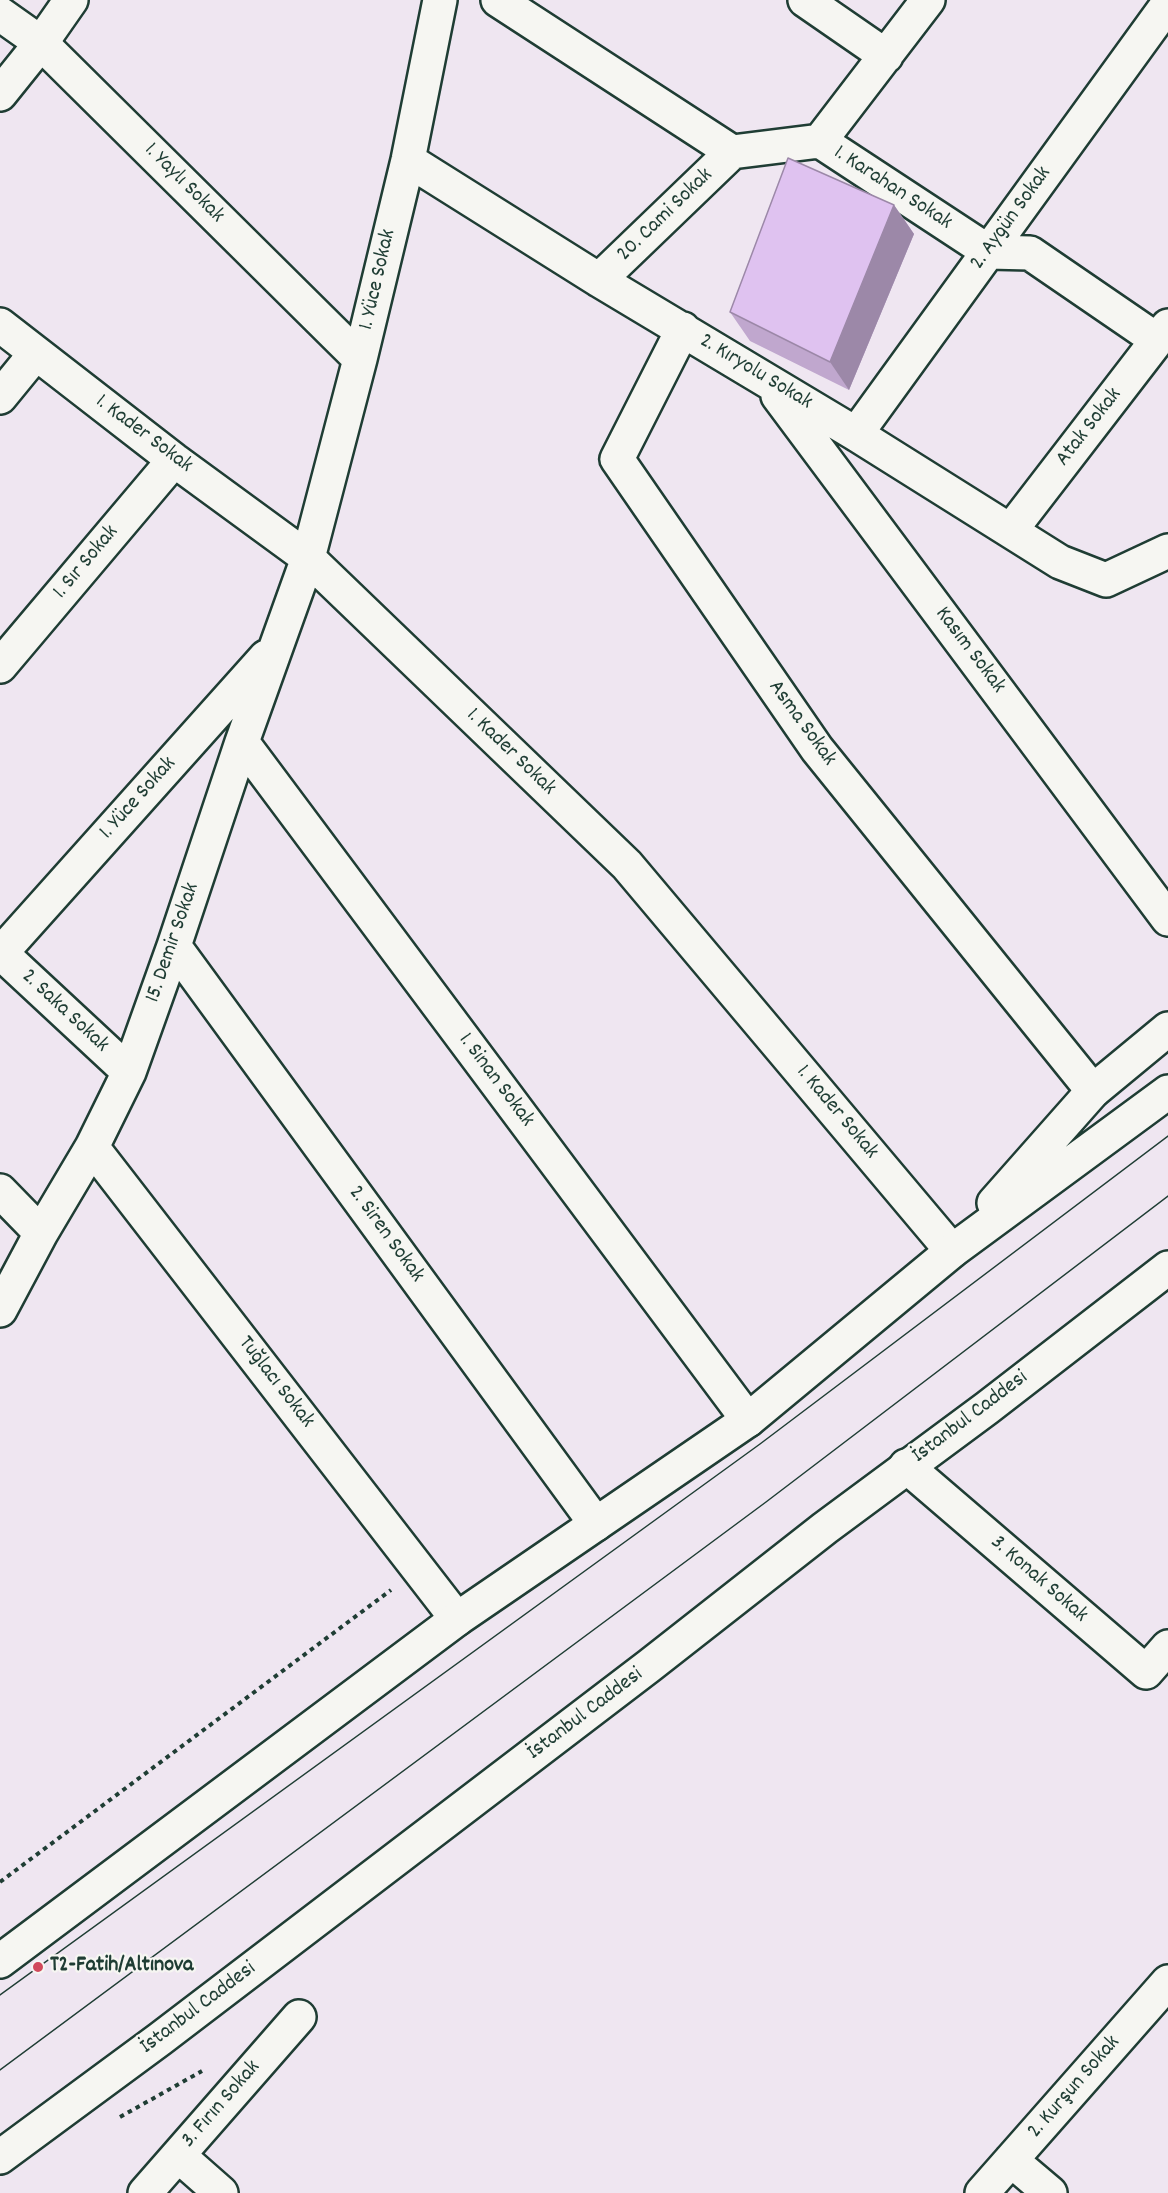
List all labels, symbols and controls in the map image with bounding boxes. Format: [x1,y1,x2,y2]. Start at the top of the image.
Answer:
street label: 1. Yaylı Sokak [137,138,229,230]
street label: 1. Karahan Sokak [828,141,956,237]
street label: 2. Aygün Sokak [966,162,1058,276]
street label: 20. Cami Sokak [612,164,720,268]
street label: 1. Yüce Sokak [355,227,403,333]
street label: 2. Kıryolu Sokak [694,329,816,417]
street label: Atak Sokak [1051,383,1129,473]
street label: 1. Kader Sokak [89,390,197,480]
street label: 1. Sır Sokak [49,521,125,605]
street label: Kasım Sokak [928,602,1010,700]
street label: Asma Sokak [761,676,841,772]
street label: 1. Kader Sokak [459,704,561,802]
street label: 1. Yüce Sokak [95,752,183,846]
street label: 15. Demir Sokak [141,880,207,1006]
street label: 2. Saka Sokak [15,965,113,1059]
street label: 1. Sinan Sokak [451,1029,539,1133]
street label: 1. Kader Sokak [789,1060,883,1166]
street label: 2. Siren Sokak [341,1182,429,1288]
street label: Tuğlacı Sokak [231,1332,319,1434]
street label: İstanbul Caddesi [908,1366,1034,1470]
street label: 3. Konak Sokak [984,1530,1092,1630]
street label: İstanbul Caddesi [523,1663,649,1767]
place label: T2-Fatih/Altınova [50,1954,193,1980]
street label: İstanbul Caddesi [136,1957,262,2061]
marker: T2-Fatih/Altınova [31,1960,45,1974]
street label: 2. Kurşun Sokak [1023,2031,1127,2145]
street label: 3. Fırın Sokak [177,2056,267,2154]

